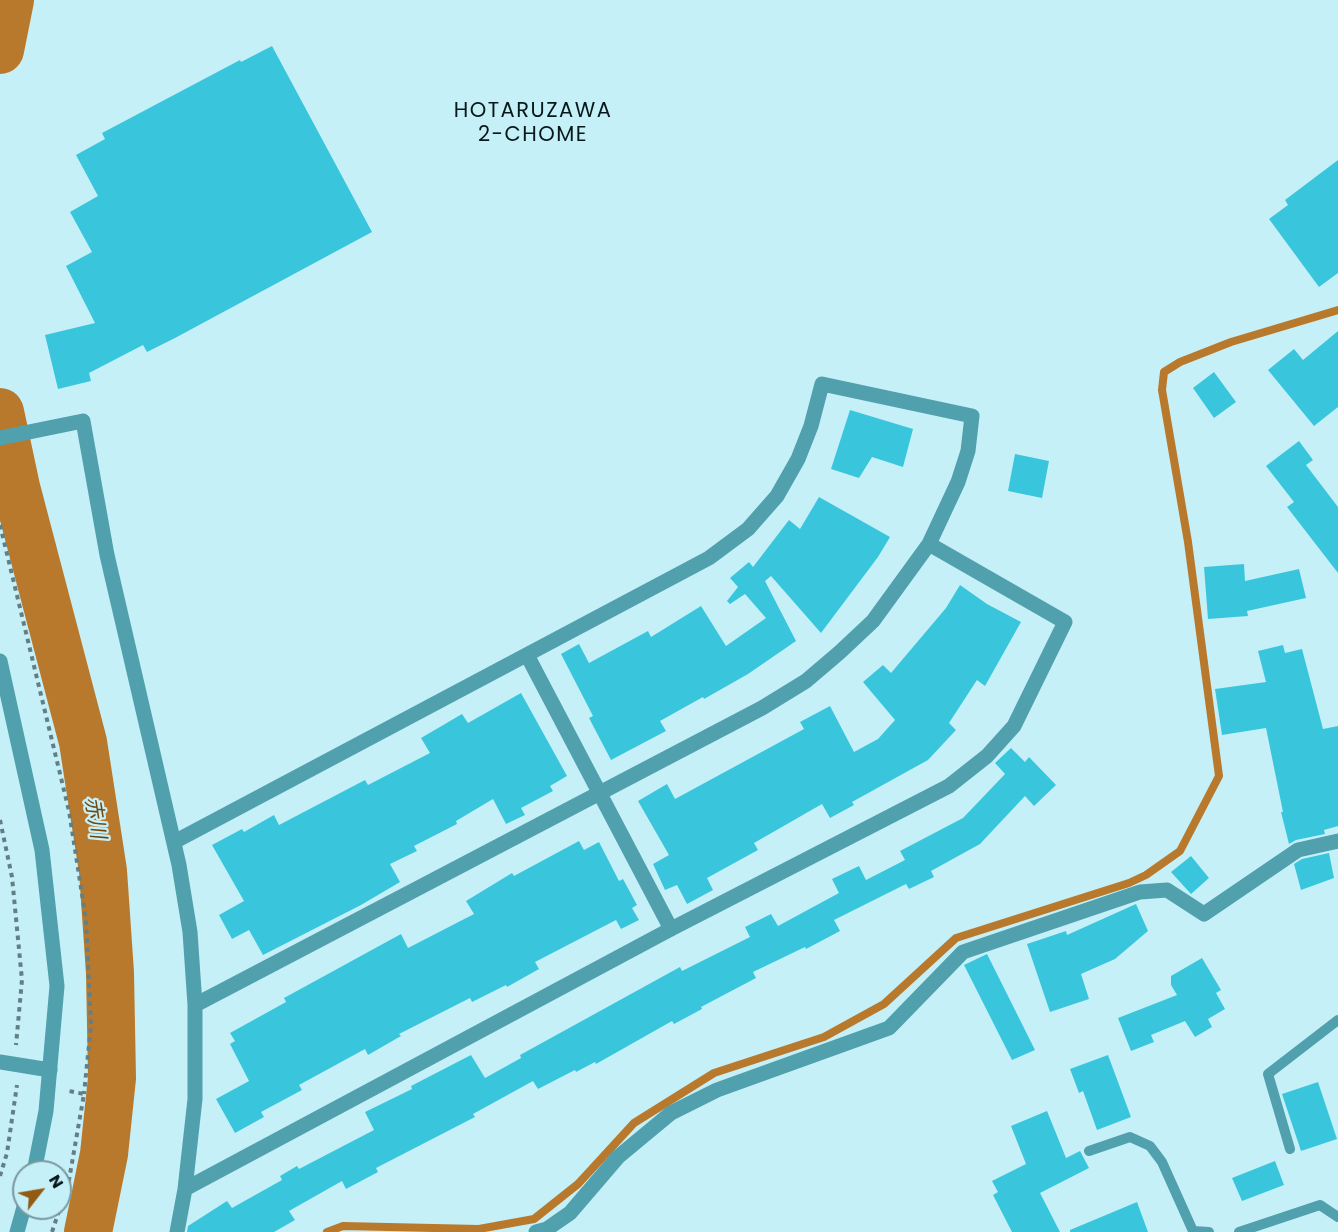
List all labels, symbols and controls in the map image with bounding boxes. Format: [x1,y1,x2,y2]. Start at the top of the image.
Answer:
district label: HOTARUZAWA 2-CHOME [454,99,612,149]
water label: 赤川 [78,795,110,841]
north arrow [12,1160,72,1220]
text: N [43,1170,69,1193]

